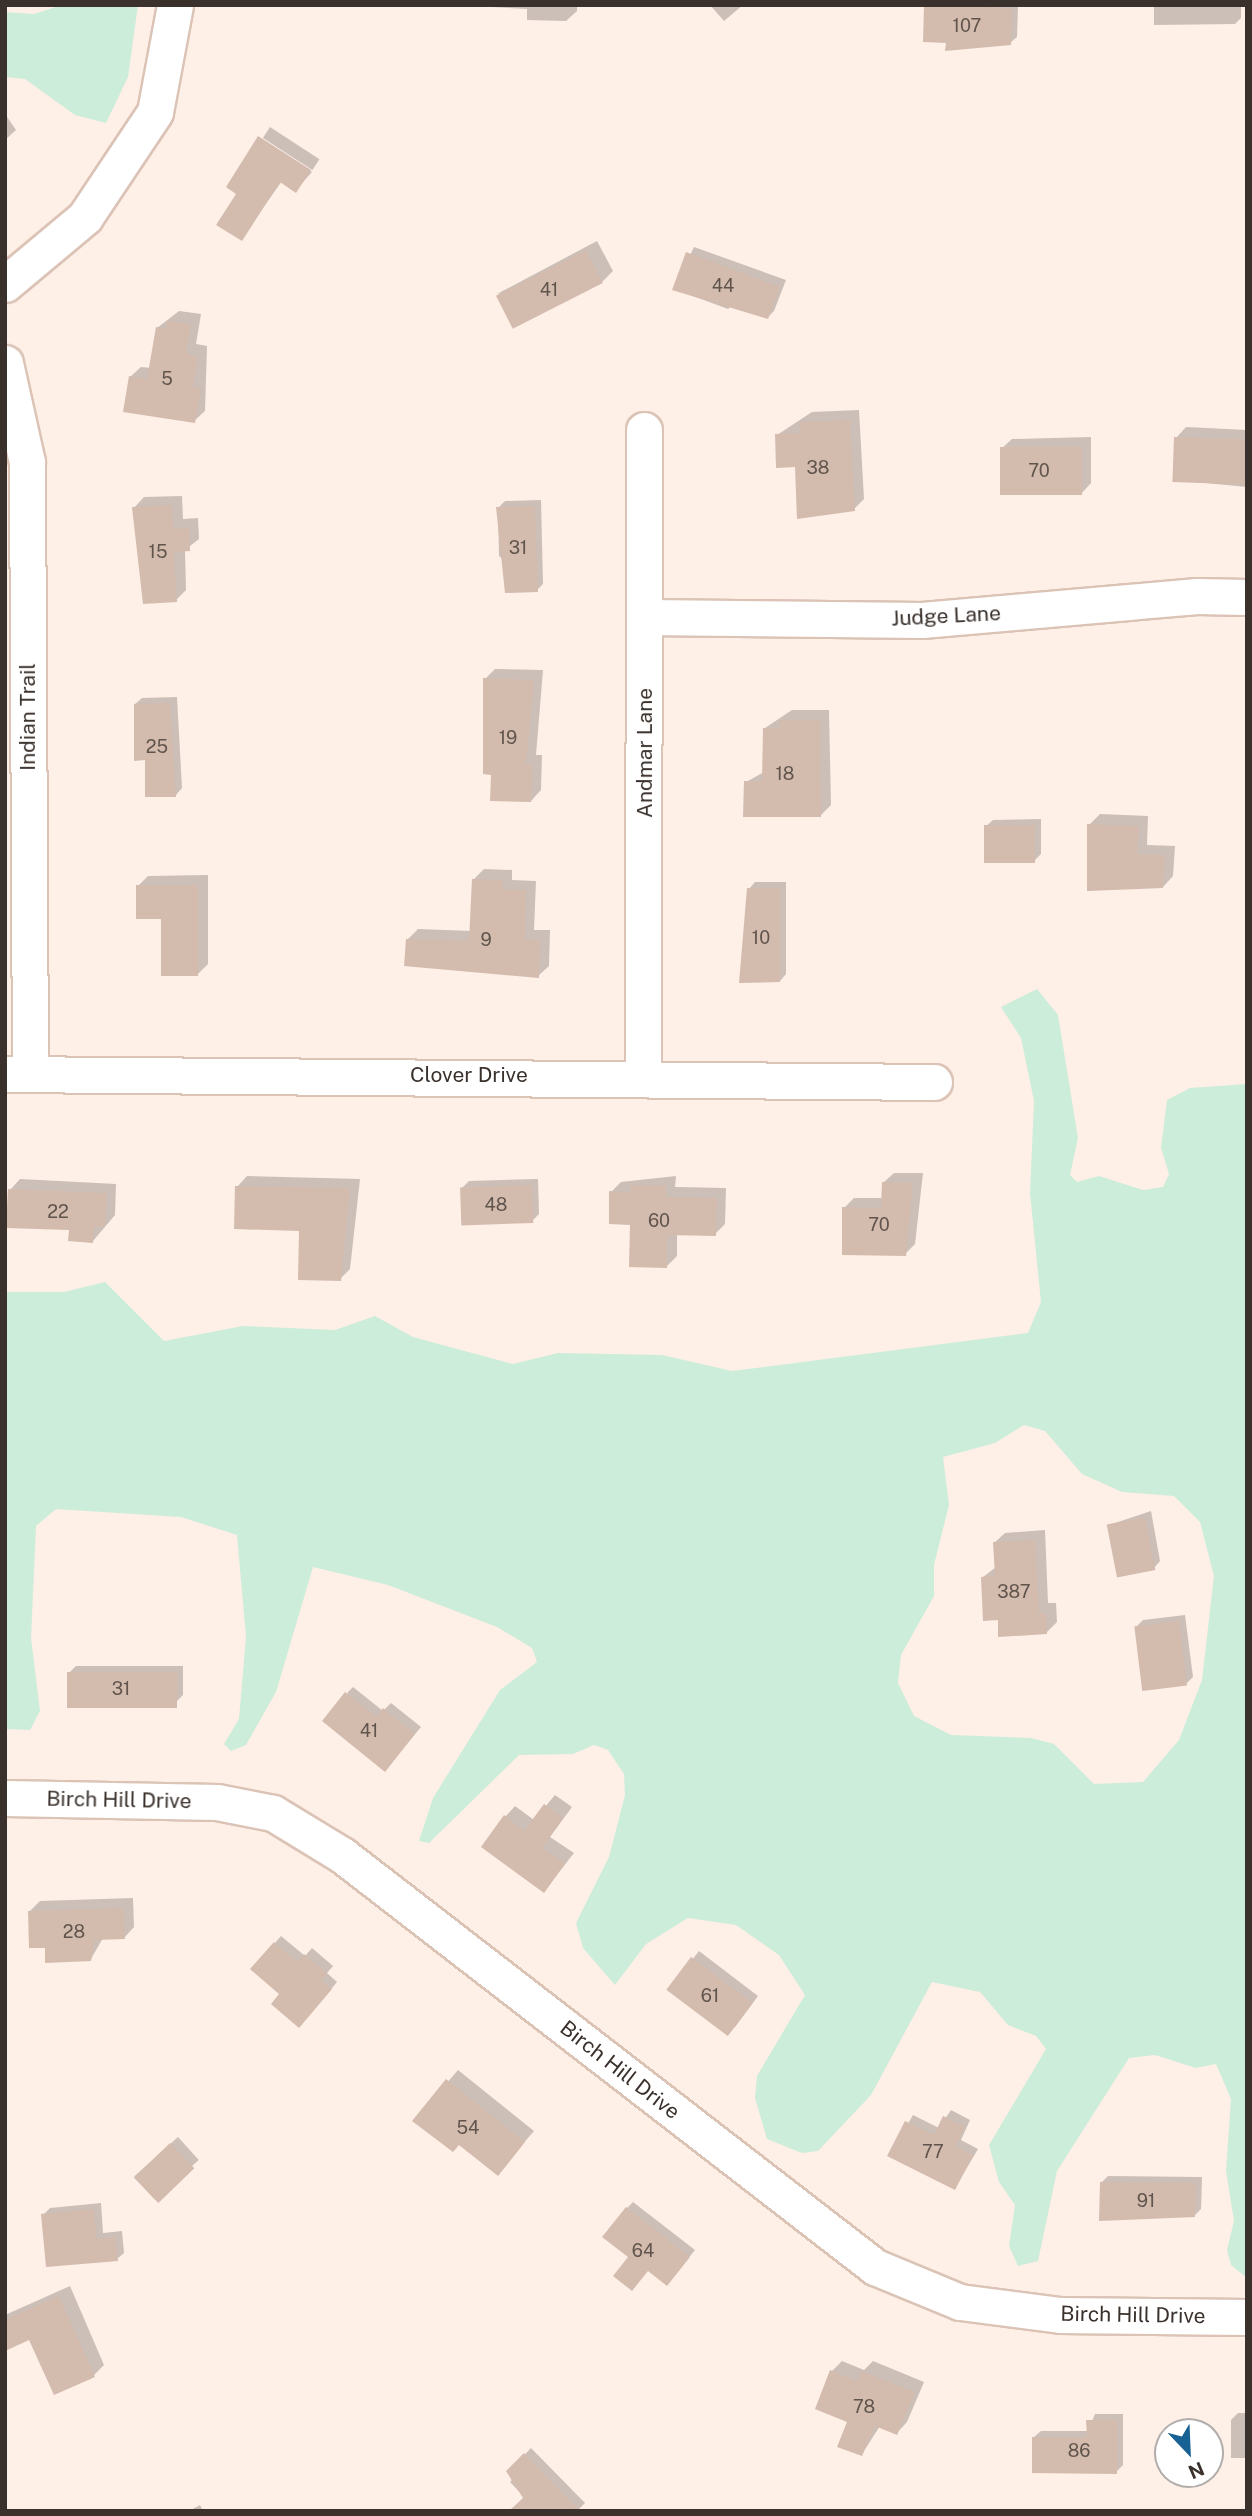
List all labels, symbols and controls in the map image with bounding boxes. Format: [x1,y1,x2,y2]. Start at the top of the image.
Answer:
house number: 107 [953,15,981,37]
house number: 44 [712,275,734,297]
house number: 41 [540,279,558,301]
house number: 5 [161,368,173,390]
house number: 38 [807,457,829,479]
house number: 70 [1028,460,1050,482]
house number: 31 [509,537,527,559]
house number: 15 [149,541,167,563]
street label: Judge Lane [890,601,1002,631]
street label: Indian Trail [15,663,41,771]
street label: Andmar Lane [632,688,658,818]
house number: 19 [499,727,517,749]
house number: 25 [146,736,168,758]
house number: 18 [776,763,794,785]
house number: 10 [752,927,770,949]
house number: 9 [480,929,492,951]
street label: Clover Drive [410,1062,528,1088]
house number: 48 [485,1194,507,1216]
house number: 22 [47,1201,69,1223]
house number: 60 [648,1210,670,1232]
house number: 70 [868,1214,890,1236]
house number: 387 [997,1581,1031,1603]
house number: 31 [112,1678,130,1700]
house number: 41 [360,1720,378,1742]
street label: Birch Hill Drive [46,1786,192,1814]
house number: 28 [63,1921,85,1943]
house number: 61 [701,1985,719,2007]
street label: Birch Hill Drive [555,2015,685,2125]
house number: 54 [457,2117,479,2139]
house number: 77 [922,2141,944,2163]
house number: 91 [1137,2190,1155,2212]
house number: 64 [632,2240,654,2262]
street label: Birch Hill Drive [1060,2301,1206,2329]
house number: 78 [853,2396,875,2418]
north arrow [1154,2418,1224,2488]
house number: 86 [1068,2440,1090,2462]
text: N [1185,2457,1208,2484]

